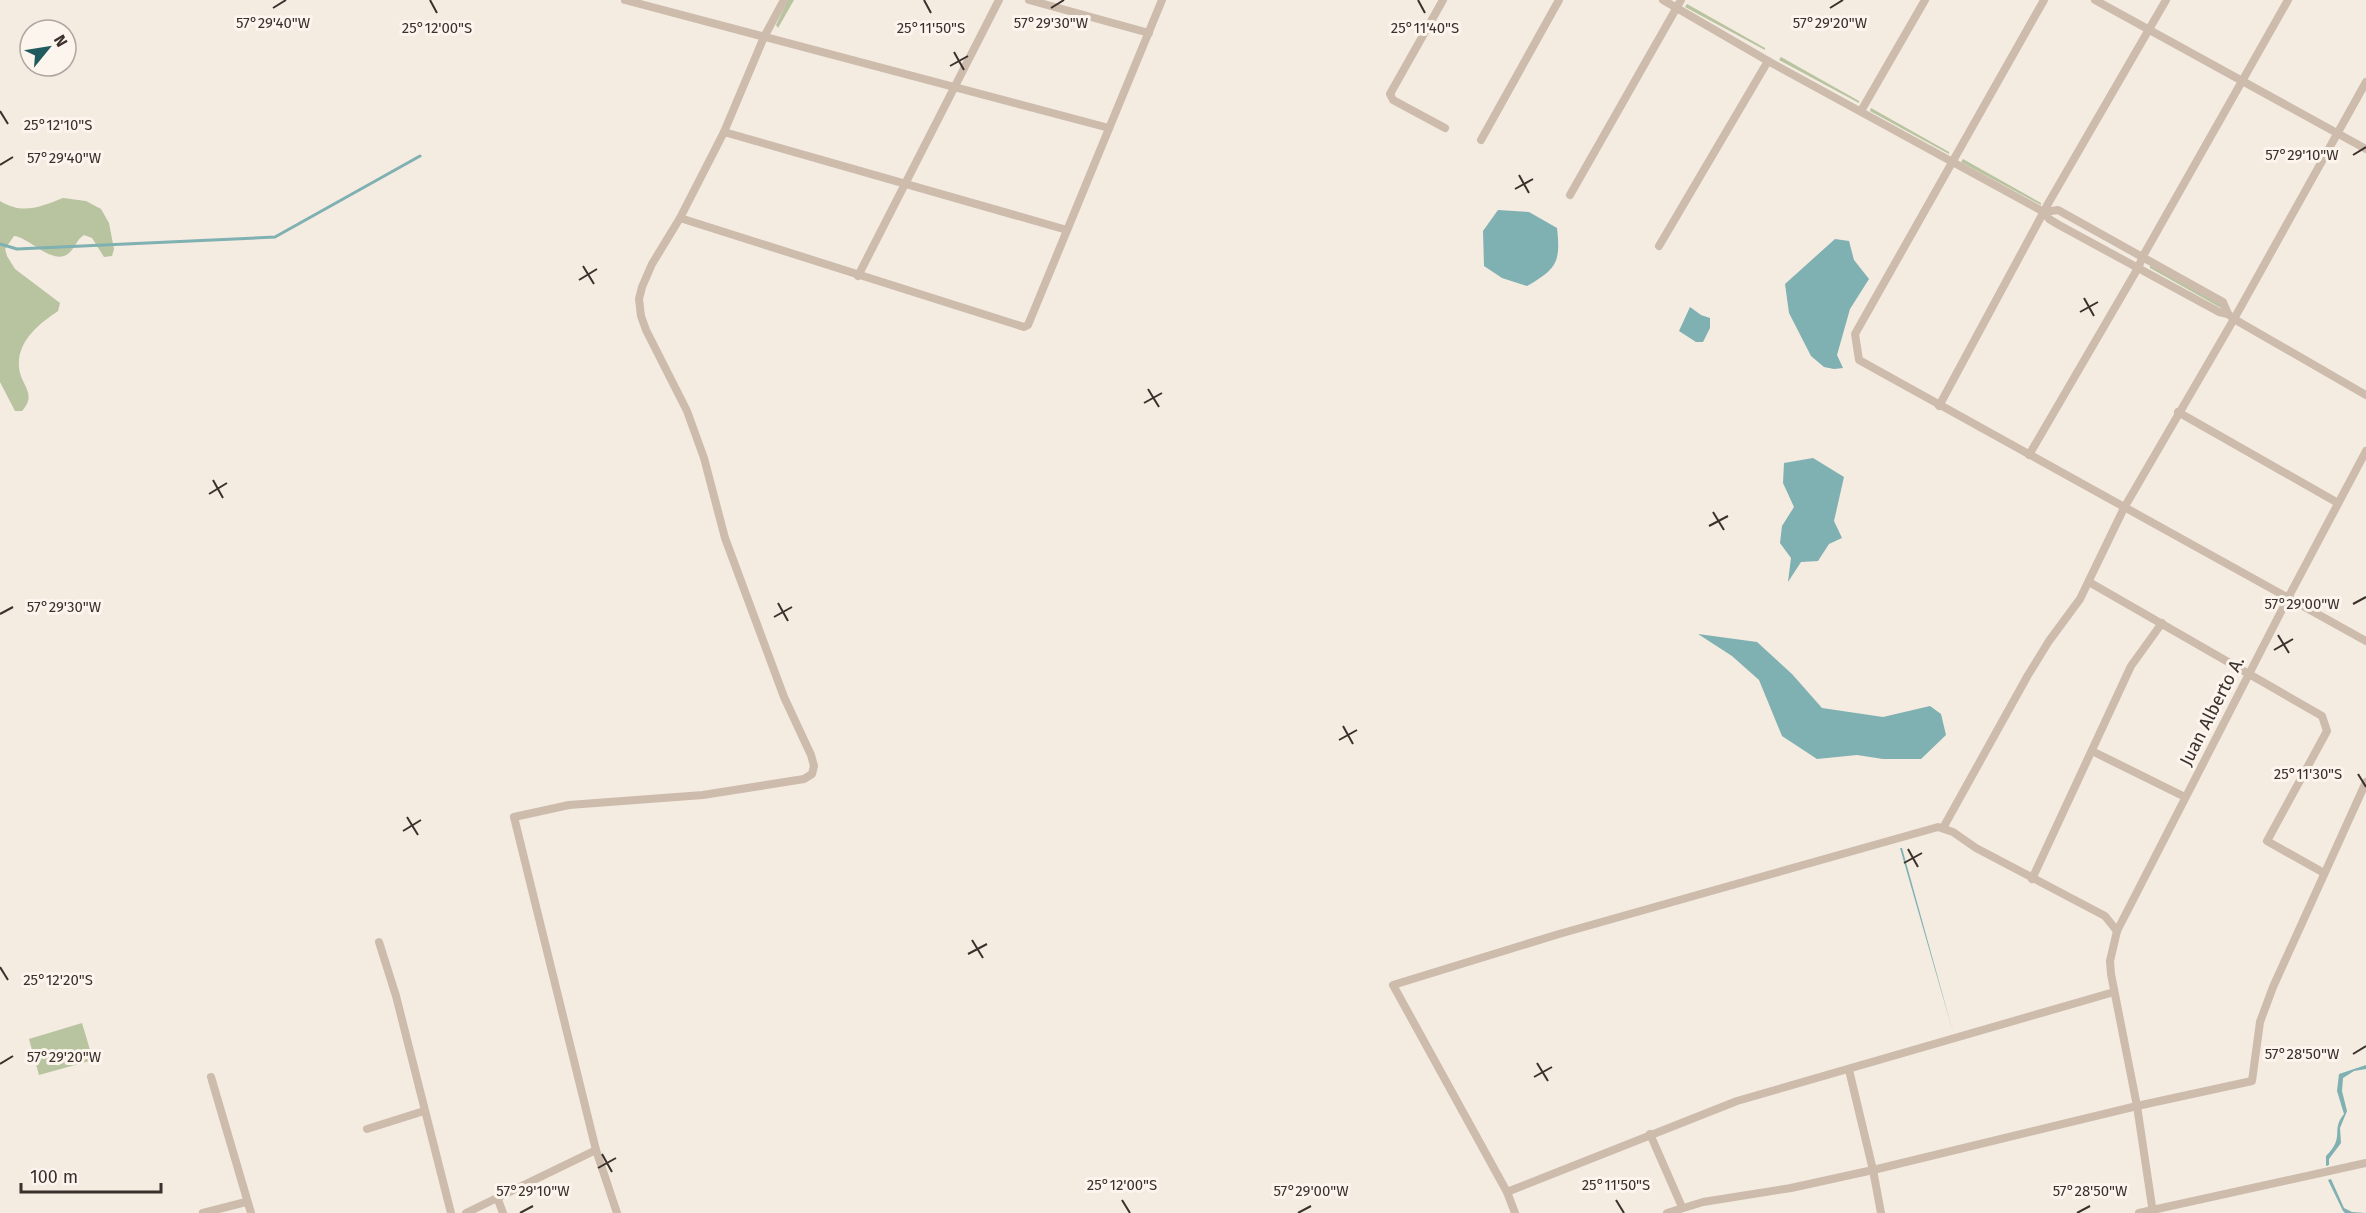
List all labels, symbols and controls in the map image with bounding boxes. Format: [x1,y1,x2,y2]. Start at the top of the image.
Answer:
text: 57°29'40"W [236,14,311,32]
text: 57°29'30"W [1014,14,1089,32]
text: 57°29'20"W [1793,14,1868,32]
north arrow [18,18,78,78]
text: 25°12'00"S [402,19,472,37]
text: 25°11'50"S [897,19,965,37]
text: 25°11'40"S [1391,19,1459,37]
text: N [50,31,71,50]
text: 25°12'10"S [24,116,92,134]
text: 57°29'10"W [2265,146,2339,164]
text: 57°29'40"W [27,149,102,167]
text: 57°29'00"W [2264,595,2340,613]
text: 57°29'30"W [27,598,102,616]
street label: Juan Alberto A. [2175,652,2249,770]
text: 25°11'30"S [2274,765,2342,783]
text: 25°12'20"S [23,971,93,989]
text: 57°28'50"W [2265,1045,2340,1063]
text: 57°29'20"W [27,1048,102,1066]
scale bar [21,1156,160,1194]
text: 100 m [30,1166,78,1188]
text: 25°12'00"S [1087,1176,1157,1194]
text: 25°11'50"S [1582,1176,1650,1194]
text: 57°29'10"W [496,1182,570,1200]
text: 57°29'00"W [1273,1182,1349,1200]
text: 57°28'50"W [2053,1182,2128,1200]

